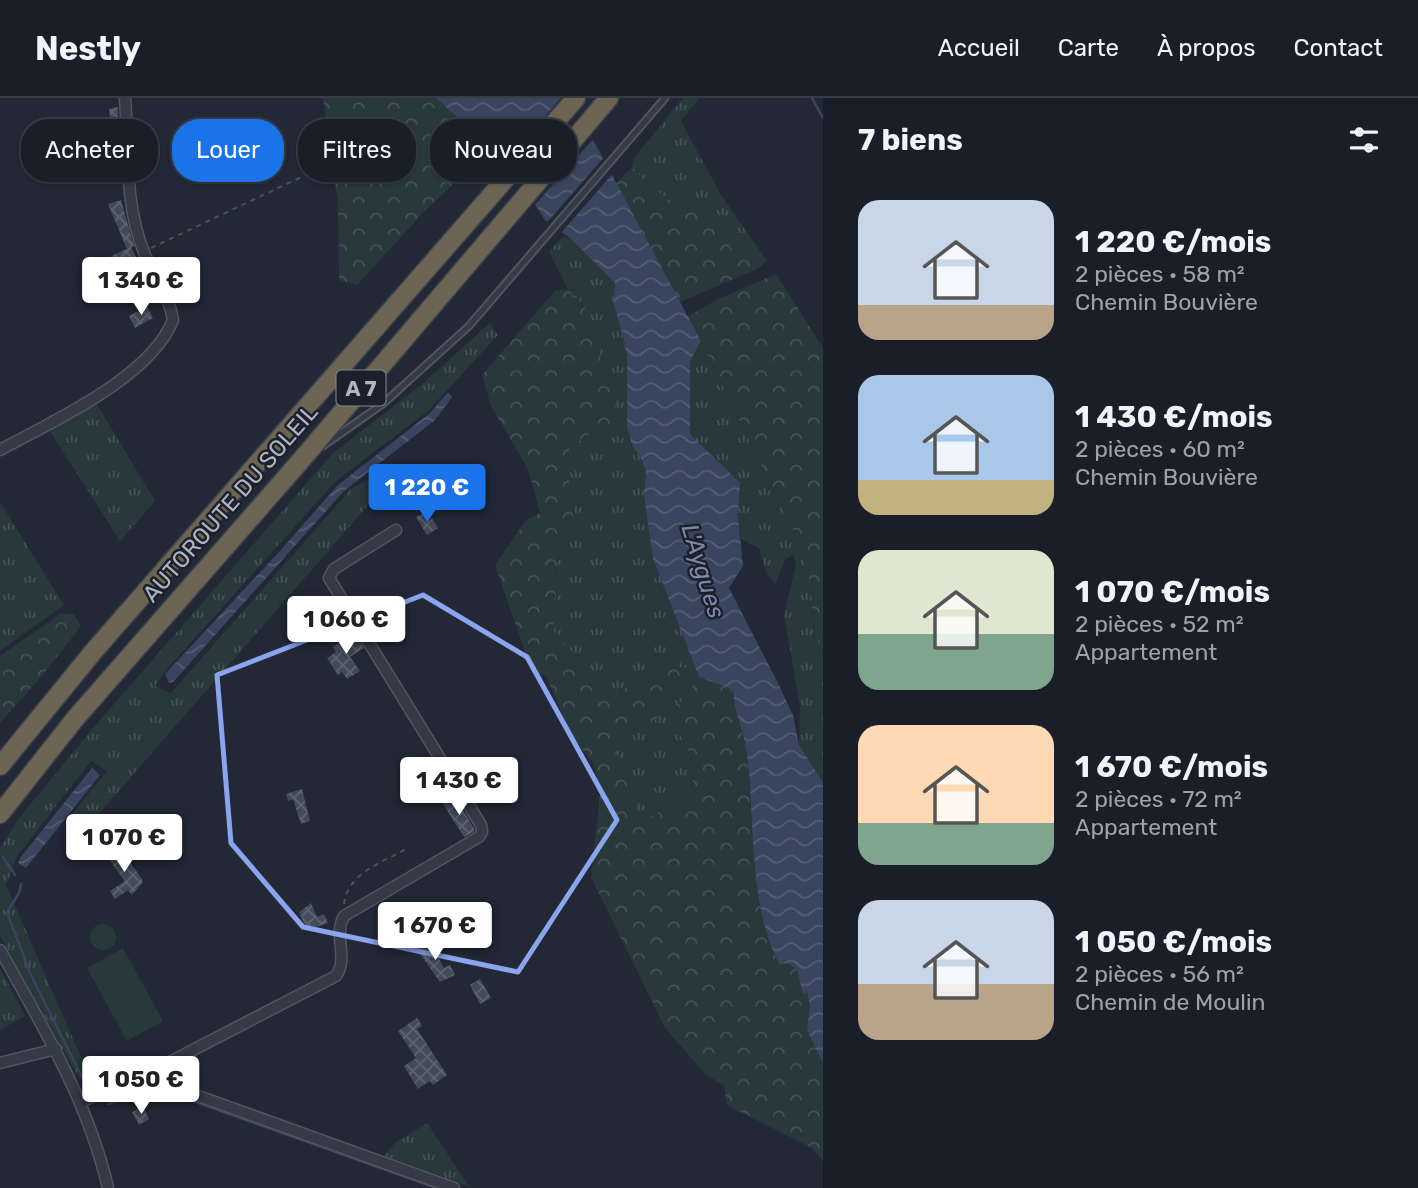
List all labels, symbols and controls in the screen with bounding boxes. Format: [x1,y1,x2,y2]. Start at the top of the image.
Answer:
text: Nestly [35,29,141,68]
text: Accueil [938,34,1020,62]
text: Carte [1058,34,1119,62]
text: À propos [1157,34,1256,62]
text: Contact [1294,34,1383,62]
chip: Acheter [21,119,158,182]
chip: Louer [172,119,284,182]
chip: Filtres [298,119,416,182]
chip: Nouveau [430,119,577,182]
icon: filters [1345,121,1383,159]
text: 7 biens [858,122,963,158]
text: 1 220 €/mois [1075,224,1271,260]
icon: home [914,228,998,312]
pin: 1 340 € [76,258,206,317]
text: 2 pièces · 58 m² [1075,260,1245,288]
text: 1 340 € [98,266,184,294]
text: Chemin Bouvière [1075,288,1258,316]
road number: A 7 [336,370,386,406]
street label: AUTOROUTE DU SOLEIL [136,398,324,608]
text: 1 430 €/mois [1075,399,1273,435]
icon: home [914,403,998,487]
text: 2 pièces · 60 m² [1075,435,1245,463]
text: Chemin Bouvière [1075,463,1258,491]
pin: 1 220 € [362,464,492,524]
text: 1 220 € [385,473,469,501]
water label: L'Aygues [675,521,731,621]
text: 1 070 €/mois [1075,574,1270,610]
icon: home [914,578,998,662]
pin: 1 060 € [281,596,411,656]
text: 1 060 € [303,605,389,633]
text: 2 pièces · 52 m² [1075,610,1244,638]
text: Appartement [1075,638,1217,666]
text: 1 670 €/mois [1075,749,1268,785]
icon: home [914,753,998,837]
pin: 1 430 € [394,758,524,817]
text: 1 430 € [416,766,502,794]
text: 2 pièces · 72 m² [1075,785,1242,813]
text: Appartement [1075,813,1217,841]
pin: 1 070 € [59,814,189,874]
text: 1 070 € [82,823,166,851]
pin: 1 670 € [370,902,500,962]
text: 1 670 € [394,911,476,939]
text: 1 050 €/mois [1075,924,1272,960]
icon: home [914,928,998,1012]
text: 2 pièces · 56 m² [1075,960,1244,988]
text: Chemin de Moulin [1075,988,1265,1016]
pin: 1 050 € [76,1056,206,1116]
text: 1 050 € [98,1065,184,1093]

